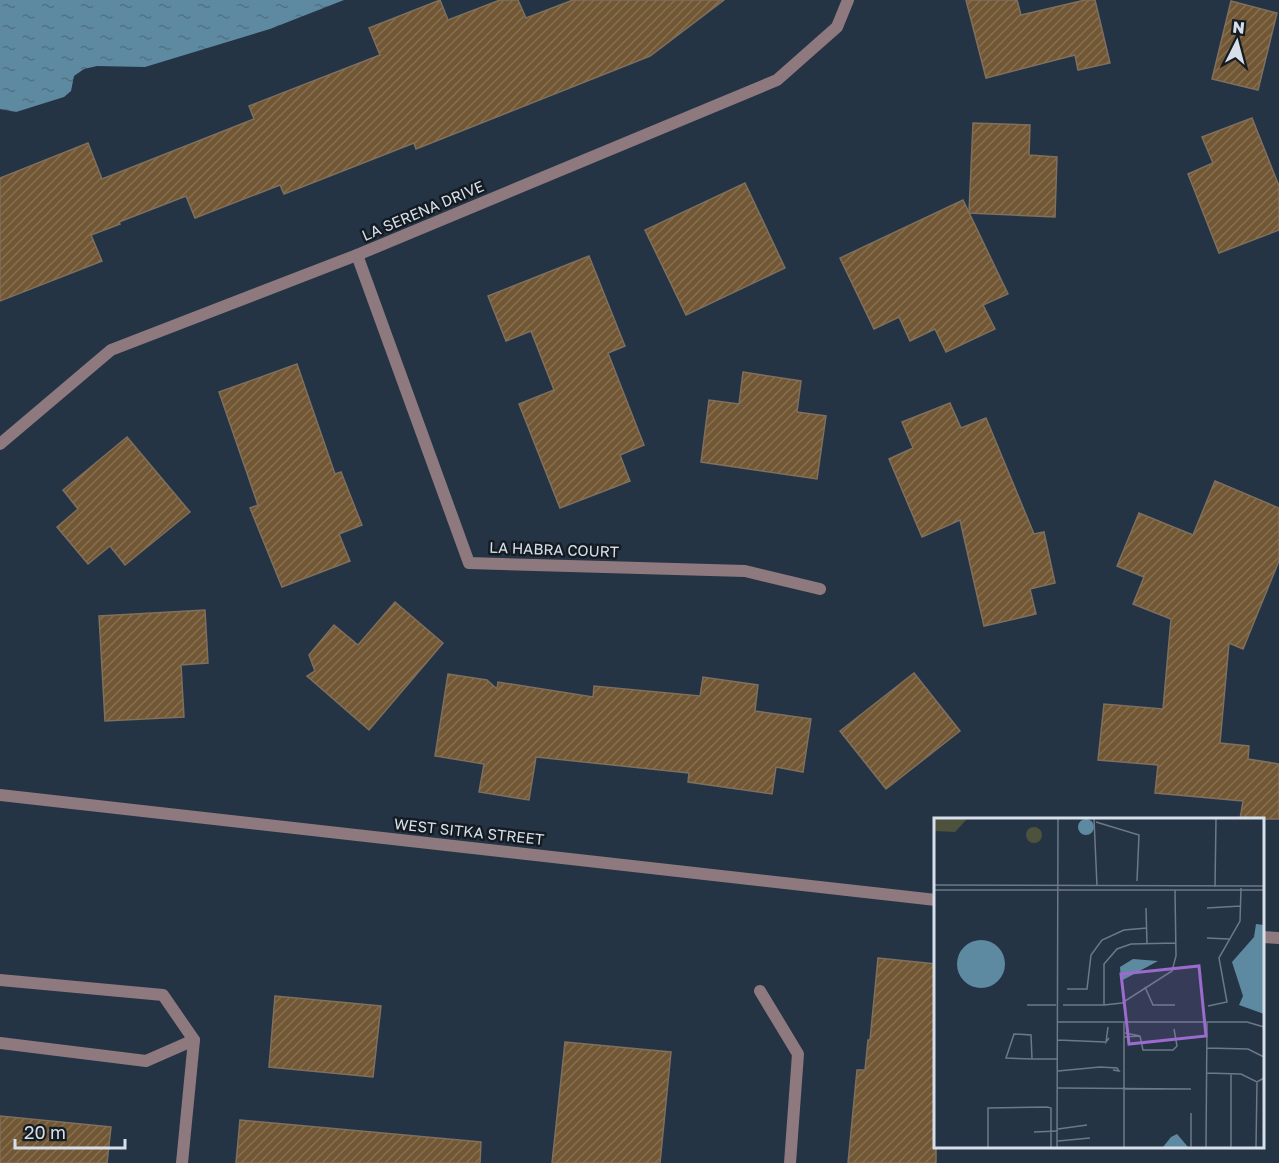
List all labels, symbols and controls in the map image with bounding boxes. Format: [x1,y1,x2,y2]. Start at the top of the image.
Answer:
north arrow [1207,12,1267,72]
text: N [1231,17,1246,38]
street label: LA SERENA DRIVE [359,176,486,244]
street label: LA HABRA COURT [489,538,619,560]
street label: WEST SITKA STREET [393,814,545,848]
inset map [934,818,1264,1148]
scale bar [15,1112,124,1150]
text: 20 m [24,1121,66,1143]

